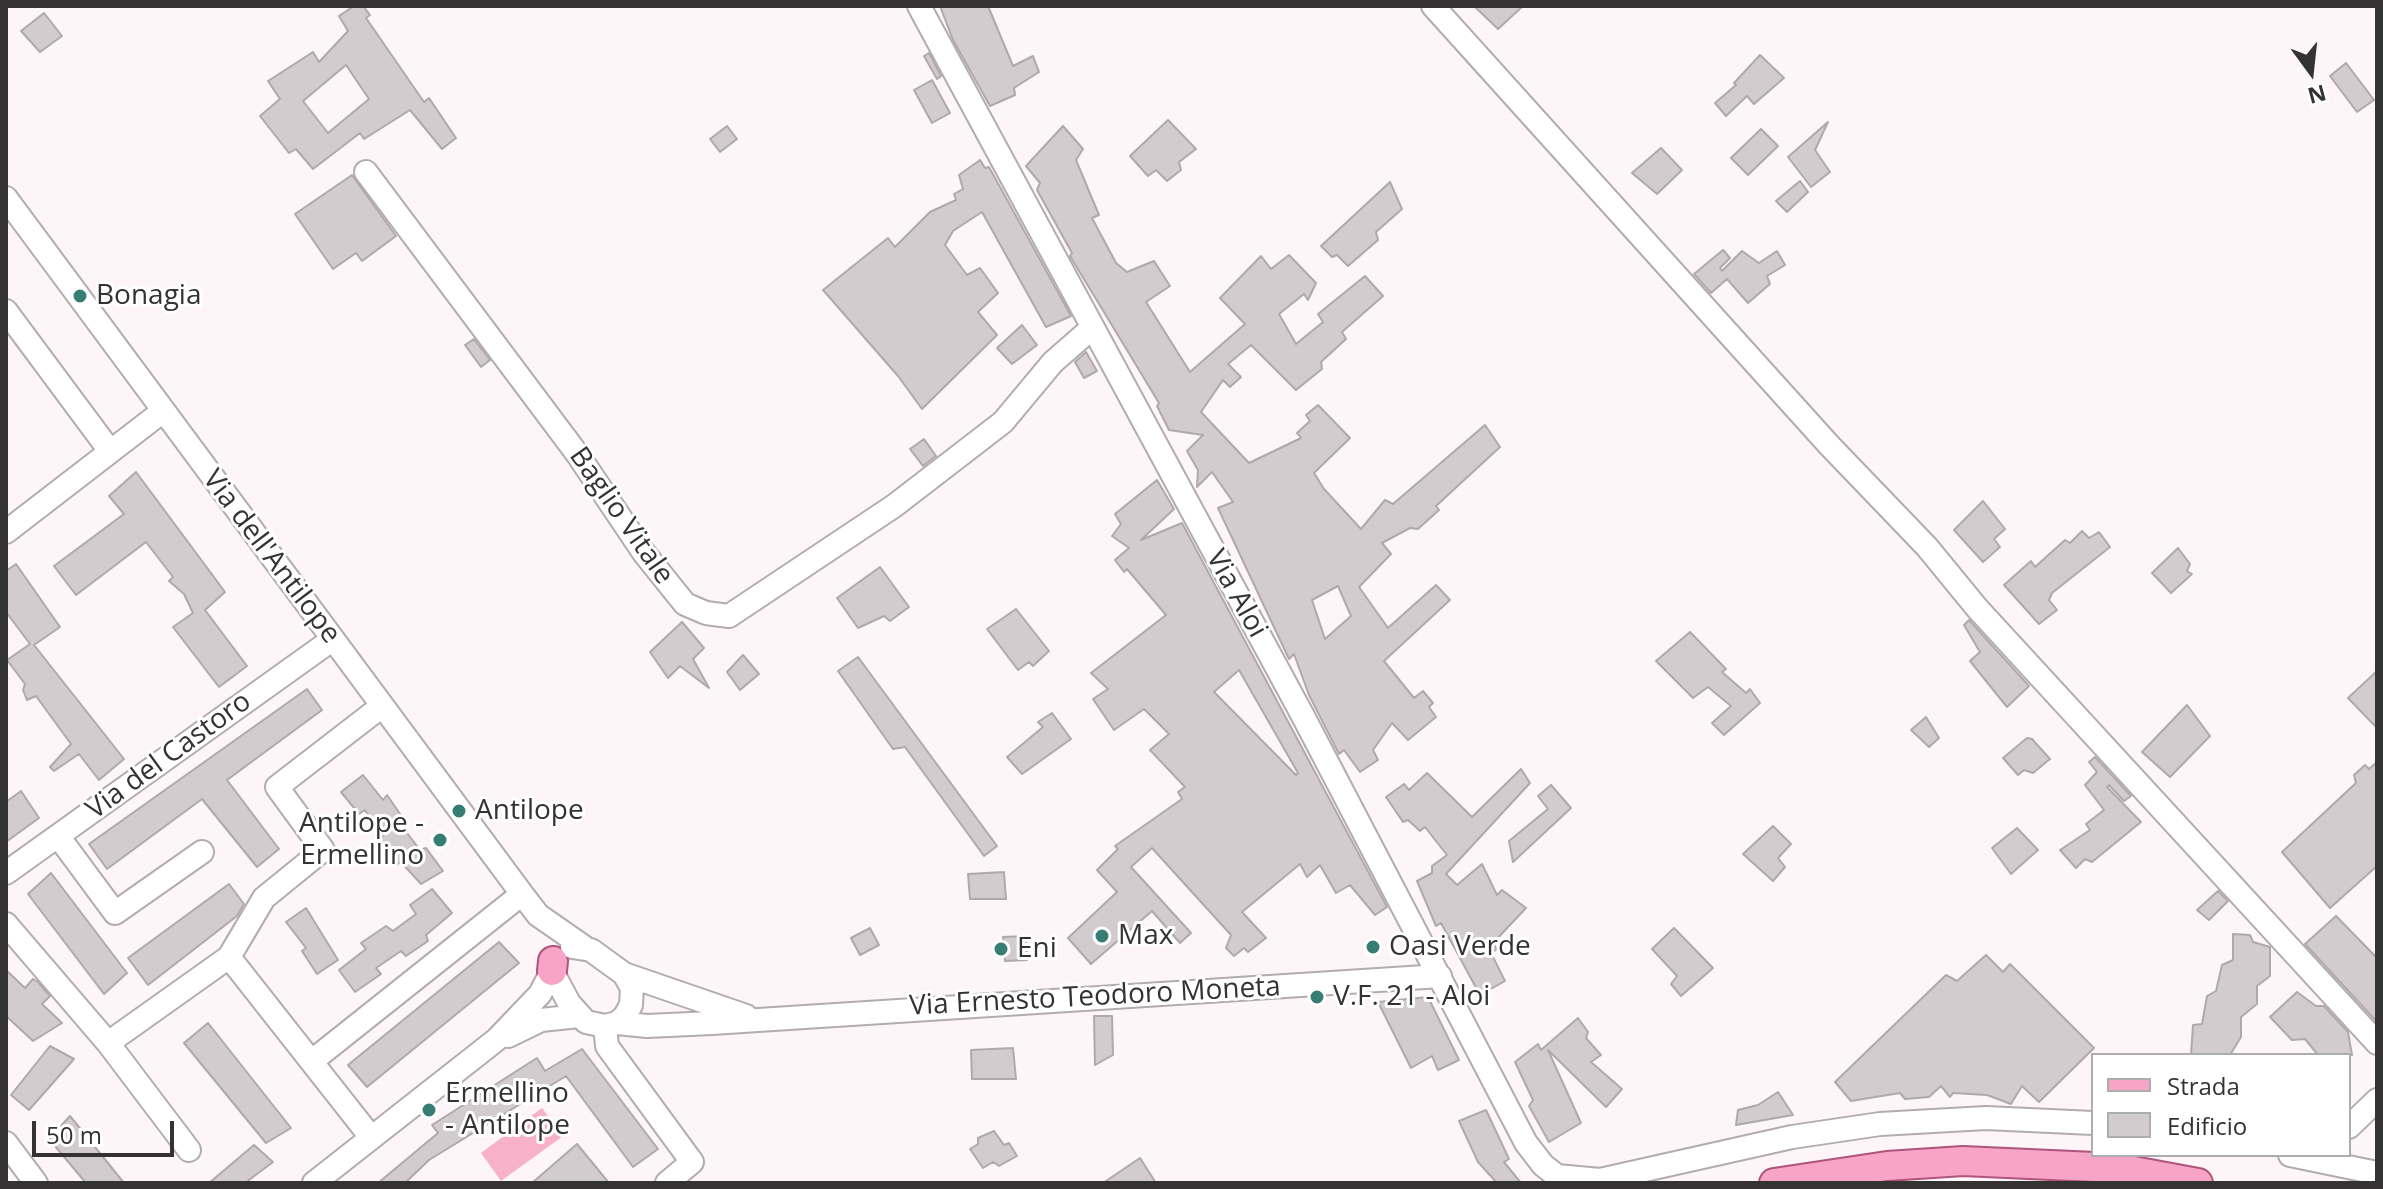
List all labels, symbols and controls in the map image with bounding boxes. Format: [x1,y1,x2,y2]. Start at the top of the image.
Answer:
north arrow [2271,32,2351,112]
text: N [2305,78,2330,112]
place label: Bonagia [96,279,201,313]
marker: Bonagia [71,287,89,305]
street label: Baglio Vitale [562,441,680,591]
street label: Via dell'Antilope [195,464,347,650]
street label: Via Aloi [1198,544,1274,644]
street label: Via del Castoro [80,685,258,827]
place label: Antilope [475,794,584,828]
marker: Antilope [450,802,468,820]
place label: Antilope - Ermellino [299,807,424,873]
marker: Antilope - Ermellino [431,831,449,849]
place label: Max [1118,919,1173,953]
marker: Max [1093,927,1111,945]
place label: Oasi Verde [1389,930,1531,964]
place label: Eni [1017,932,1057,966]
marker: Oasi Verde [1364,938,1382,956]
marker: Eni [992,940,1010,958]
street label: Via Ernesto Teodoro Moneta [908,970,1282,1024]
place label: V.F. 21 - Aloi [1333,980,1490,1014]
marker: V.F. 21 - Aloi [1308,988,1326,1006]
legend [2091,1053,2351,1157]
text: Strada [2167,1069,2240,1102]
place label: Ermellino - Antilope [445,1077,570,1143]
marker: Ermellino - Antilope [420,1101,438,1119]
scale bar [36,1105,178,1155]
text: Edificio [2167,1109,2247,1142]
text: 50 m [46,1118,102,1151]

